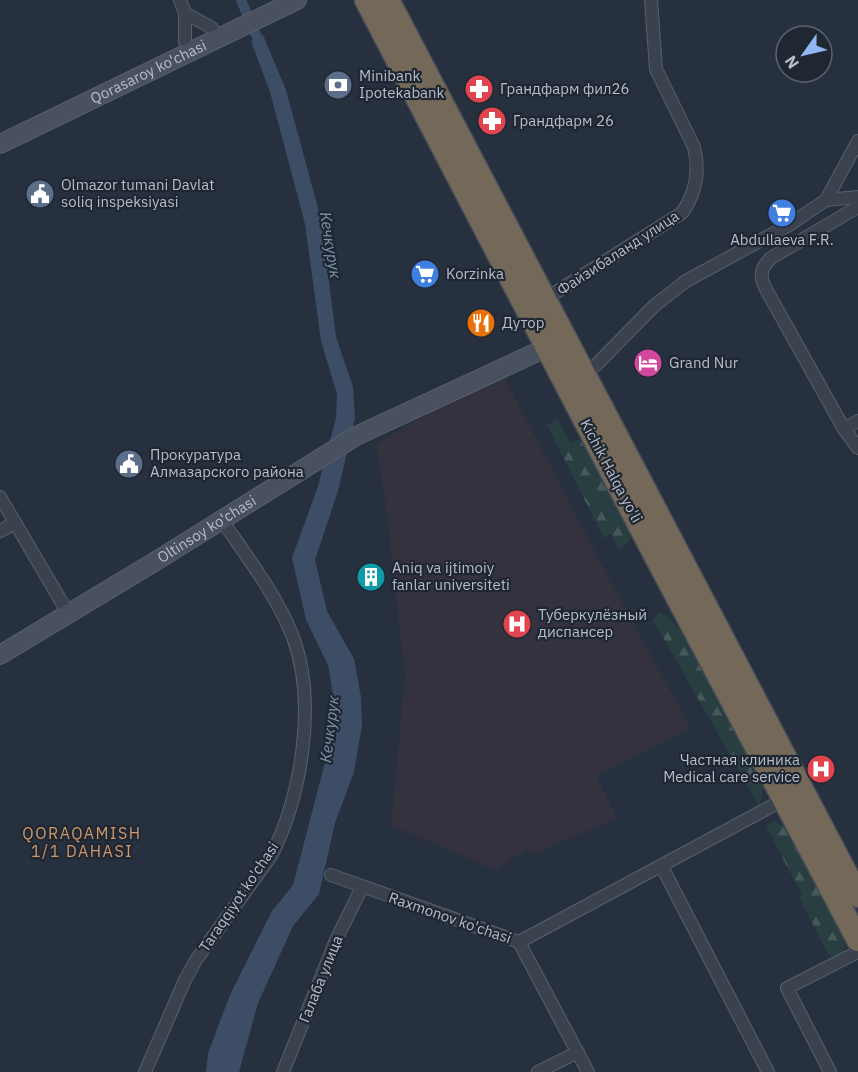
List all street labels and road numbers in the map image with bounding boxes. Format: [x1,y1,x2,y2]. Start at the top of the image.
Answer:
street label: Qorasaroy ko'chasi [87,35,209,108]
street label: Файзибаланд улица [553,206,682,299]
street label: Kichik Halqa yo'li [576,416,647,526]
street label: Oltinsoy ko'chasi [153,491,260,567]
street label: Taraqqiyot ko'chasi [195,838,283,955]
street label: Raxmonov ko'chasi [386,888,514,947]
street label: Галаба улица [294,932,347,1025]

